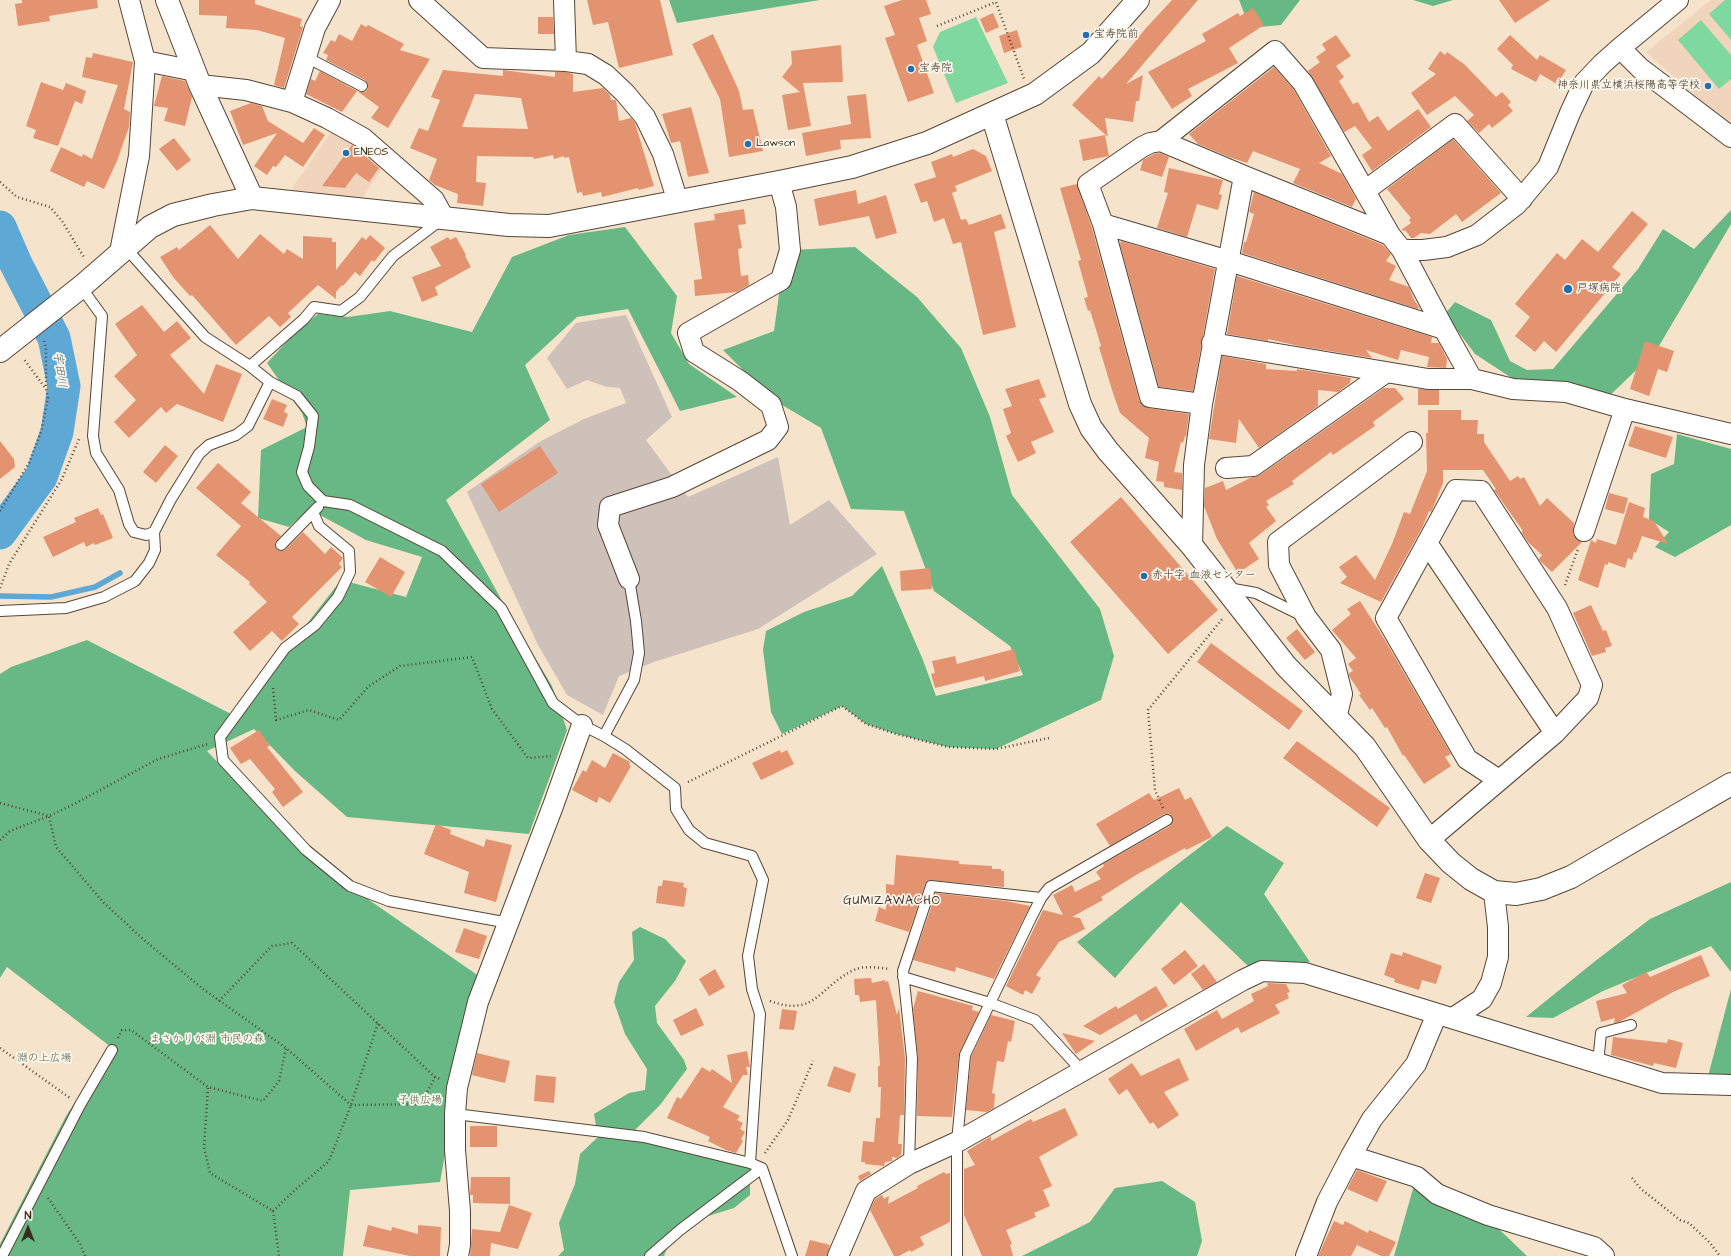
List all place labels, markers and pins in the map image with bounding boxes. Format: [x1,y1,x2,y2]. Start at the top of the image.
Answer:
place label: 宝寿院前 [1094,28,1138,42]
marker: 宝寿院前 [1081,30,1091,40]
place label: 宝寿院 [919,62,952,76]
marker: 宝寿院 [906,64,916,74]
place label: 神奈川県立横浜桜陽高等学校 [1557,79,1700,93]
marker: 神奈川県立横浜桜陽高等学校 [1703,81,1713,91]
place label: Lawson [756,137,795,151]
marker: Lawson [743,139,753,149]
place label: ENEOS [354,146,388,160]
marker: ENEOS [341,148,351,158]
place label: 戸塚病院 [1577,282,1621,296]
marker: 戸塚病院 [1562,283,1574,295]
place label: 赤十字 血液センター [1152,569,1255,583]
marker: 赤十字 血液センター [1139,571,1149,581]

